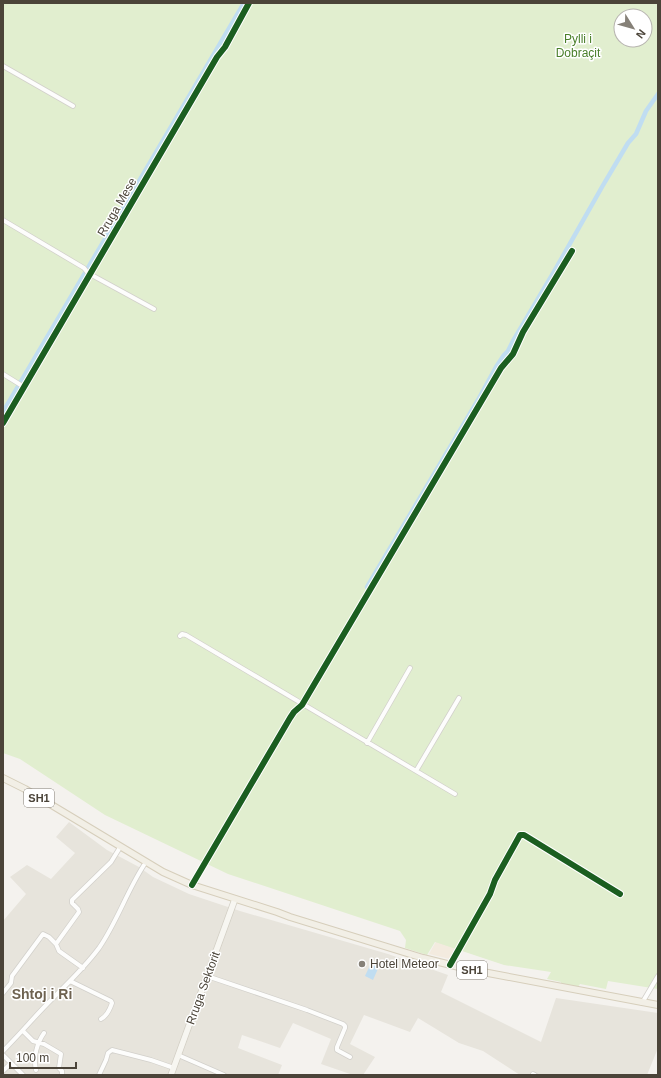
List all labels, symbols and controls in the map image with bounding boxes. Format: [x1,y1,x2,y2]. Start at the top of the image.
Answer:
north arrow [613,8,653,48]
text: N [634,27,648,41]
park label: Pylli i Dobraçit [556,32,601,60]
street label: Rruga Mese [95,175,140,239]
road number: SH1 [24,789,54,807]
street label: Rruga Sektorit [183,949,223,1026]
place label: Hotel Meteor [370,957,439,971]
marker: Hotel Meteor [357,959,367,969]
road number: SH1 [457,961,487,979]
district label: Shtoj i Ri [12,986,72,1002]
scale bar [10,1044,76,1070]
text: 100 m [16,1051,49,1065]

